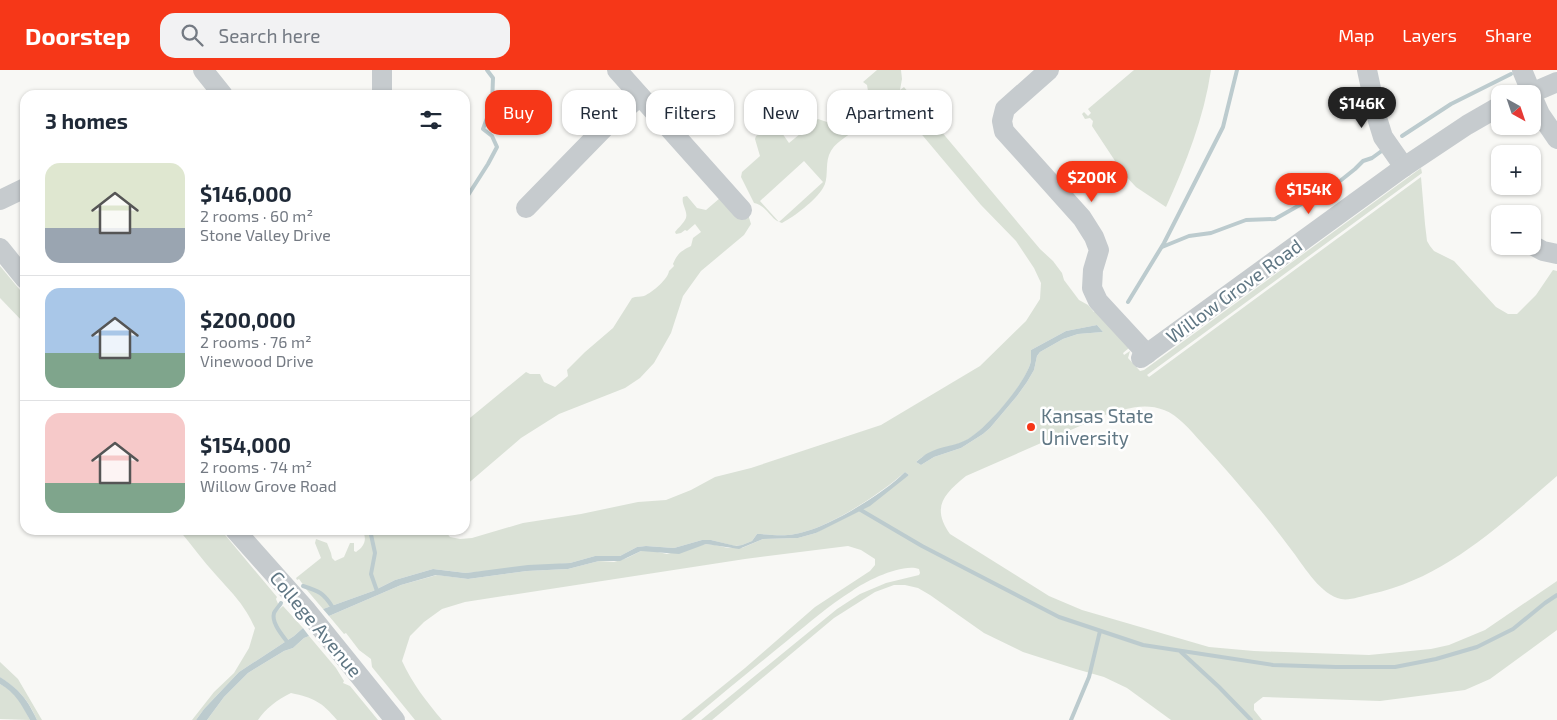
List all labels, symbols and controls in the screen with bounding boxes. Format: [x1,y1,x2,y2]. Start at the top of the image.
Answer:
search box [160,13,510,58]
text: Doorstep [25,21,130,50]
icon: search [178,21,206,49]
text: Search here [218,24,321,47]
text: Map [1338,24,1374,46]
text: Layers [1402,24,1457,46]
text: Share [1485,24,1532,46]
north arrow [1491,85,1541,135]
map controls [1491,85,1541,255]
pin: $146K [1327,87,1397,129]
chip: Buy [485,90,552,135]
chip: Rent [562,90,636,135]
chip: Filters [646,90,734,135]
chip: New [744,90,817,135]
chip: Apartment [827,90,952,135]
text: $146K [1339,93,1385,112]
icon: filters [417,106,445,134]
text: 3 homes [45,108,128,133]
button: + [1491,145,1541,195]
pin: $200K [1057,160,1127,203]
text: $200K [1068,167,1116,186]
pin: $154K [1274,172,1344,215]
text: $154K [1286,179,1332,198]
text: $146,000 [200,181,292,206]
icon: home [85,183,145,243]
button: − [1491,205,1541,255]
text: 2 rooms · 60 m² [200,206,313,225]
text: Stone Valley Drive [200,225,331,244]
street label: Willow Grove Road [1161,234,1306,348]
text: $200,000 [200,307,296,332]
icon: home [85,308,145,368]
text: 2 rooms · 76 m² [200,332,312,351]
text: Vinewood Drive [200,351,314,370]
place label: Kansas State University [1041,404,1153,449]
marker: Kansas State University [1025,421,1037,433]
text: $154,000 [200,432,291,457]
icon: home [85,433,145,493]
text: 2 rooms · 74 m² [200,457,312,476]
text: Willow Grove Road [200,476,337,495]
street label: College Avenue [265,566,367,681]

